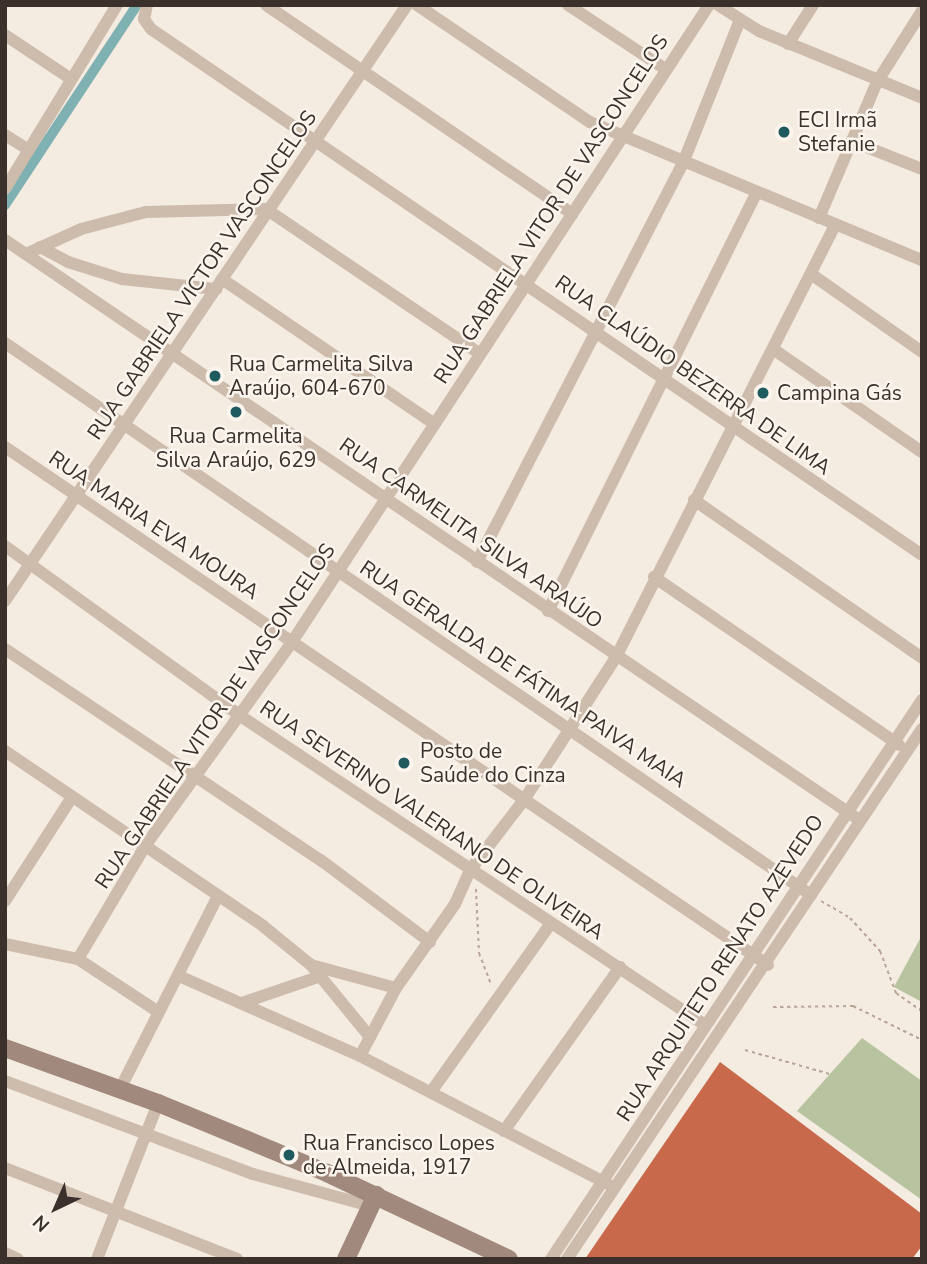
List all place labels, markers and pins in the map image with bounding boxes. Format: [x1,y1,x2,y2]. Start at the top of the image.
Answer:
place label: ECI Irmã Stefanie [798,107,877,157]
marker: ECI Irmã Stefanie [776,124,792,140]
place label: Rua Carmelita Silva Araújo, 604-670 [229,351,413,401]
marker: Rua Carmelita Silva Araújo, 604-670 [207,368,223,384]
place label: Campina Gás [777,380,902,406]
marker: Campina Gás [755,385,771,401]
marker: Rua Carmelita Silva Araújo, 629 [228,404,244,420]
place label: Rua Carmelita Silva Araújo, 629 [156,423,316,473]
place label: Posto de Saúde do Cinza [420,738,566,788]
marker: Posto de Saúde do Cinza [394,753,414,773]
place label: Rua Francisco Lopes de Almeida, 1917 [303,1130,495,1180]
marker: Rua Francisco Lopes de Almeida, 1917 [281,1147,297,1163]

